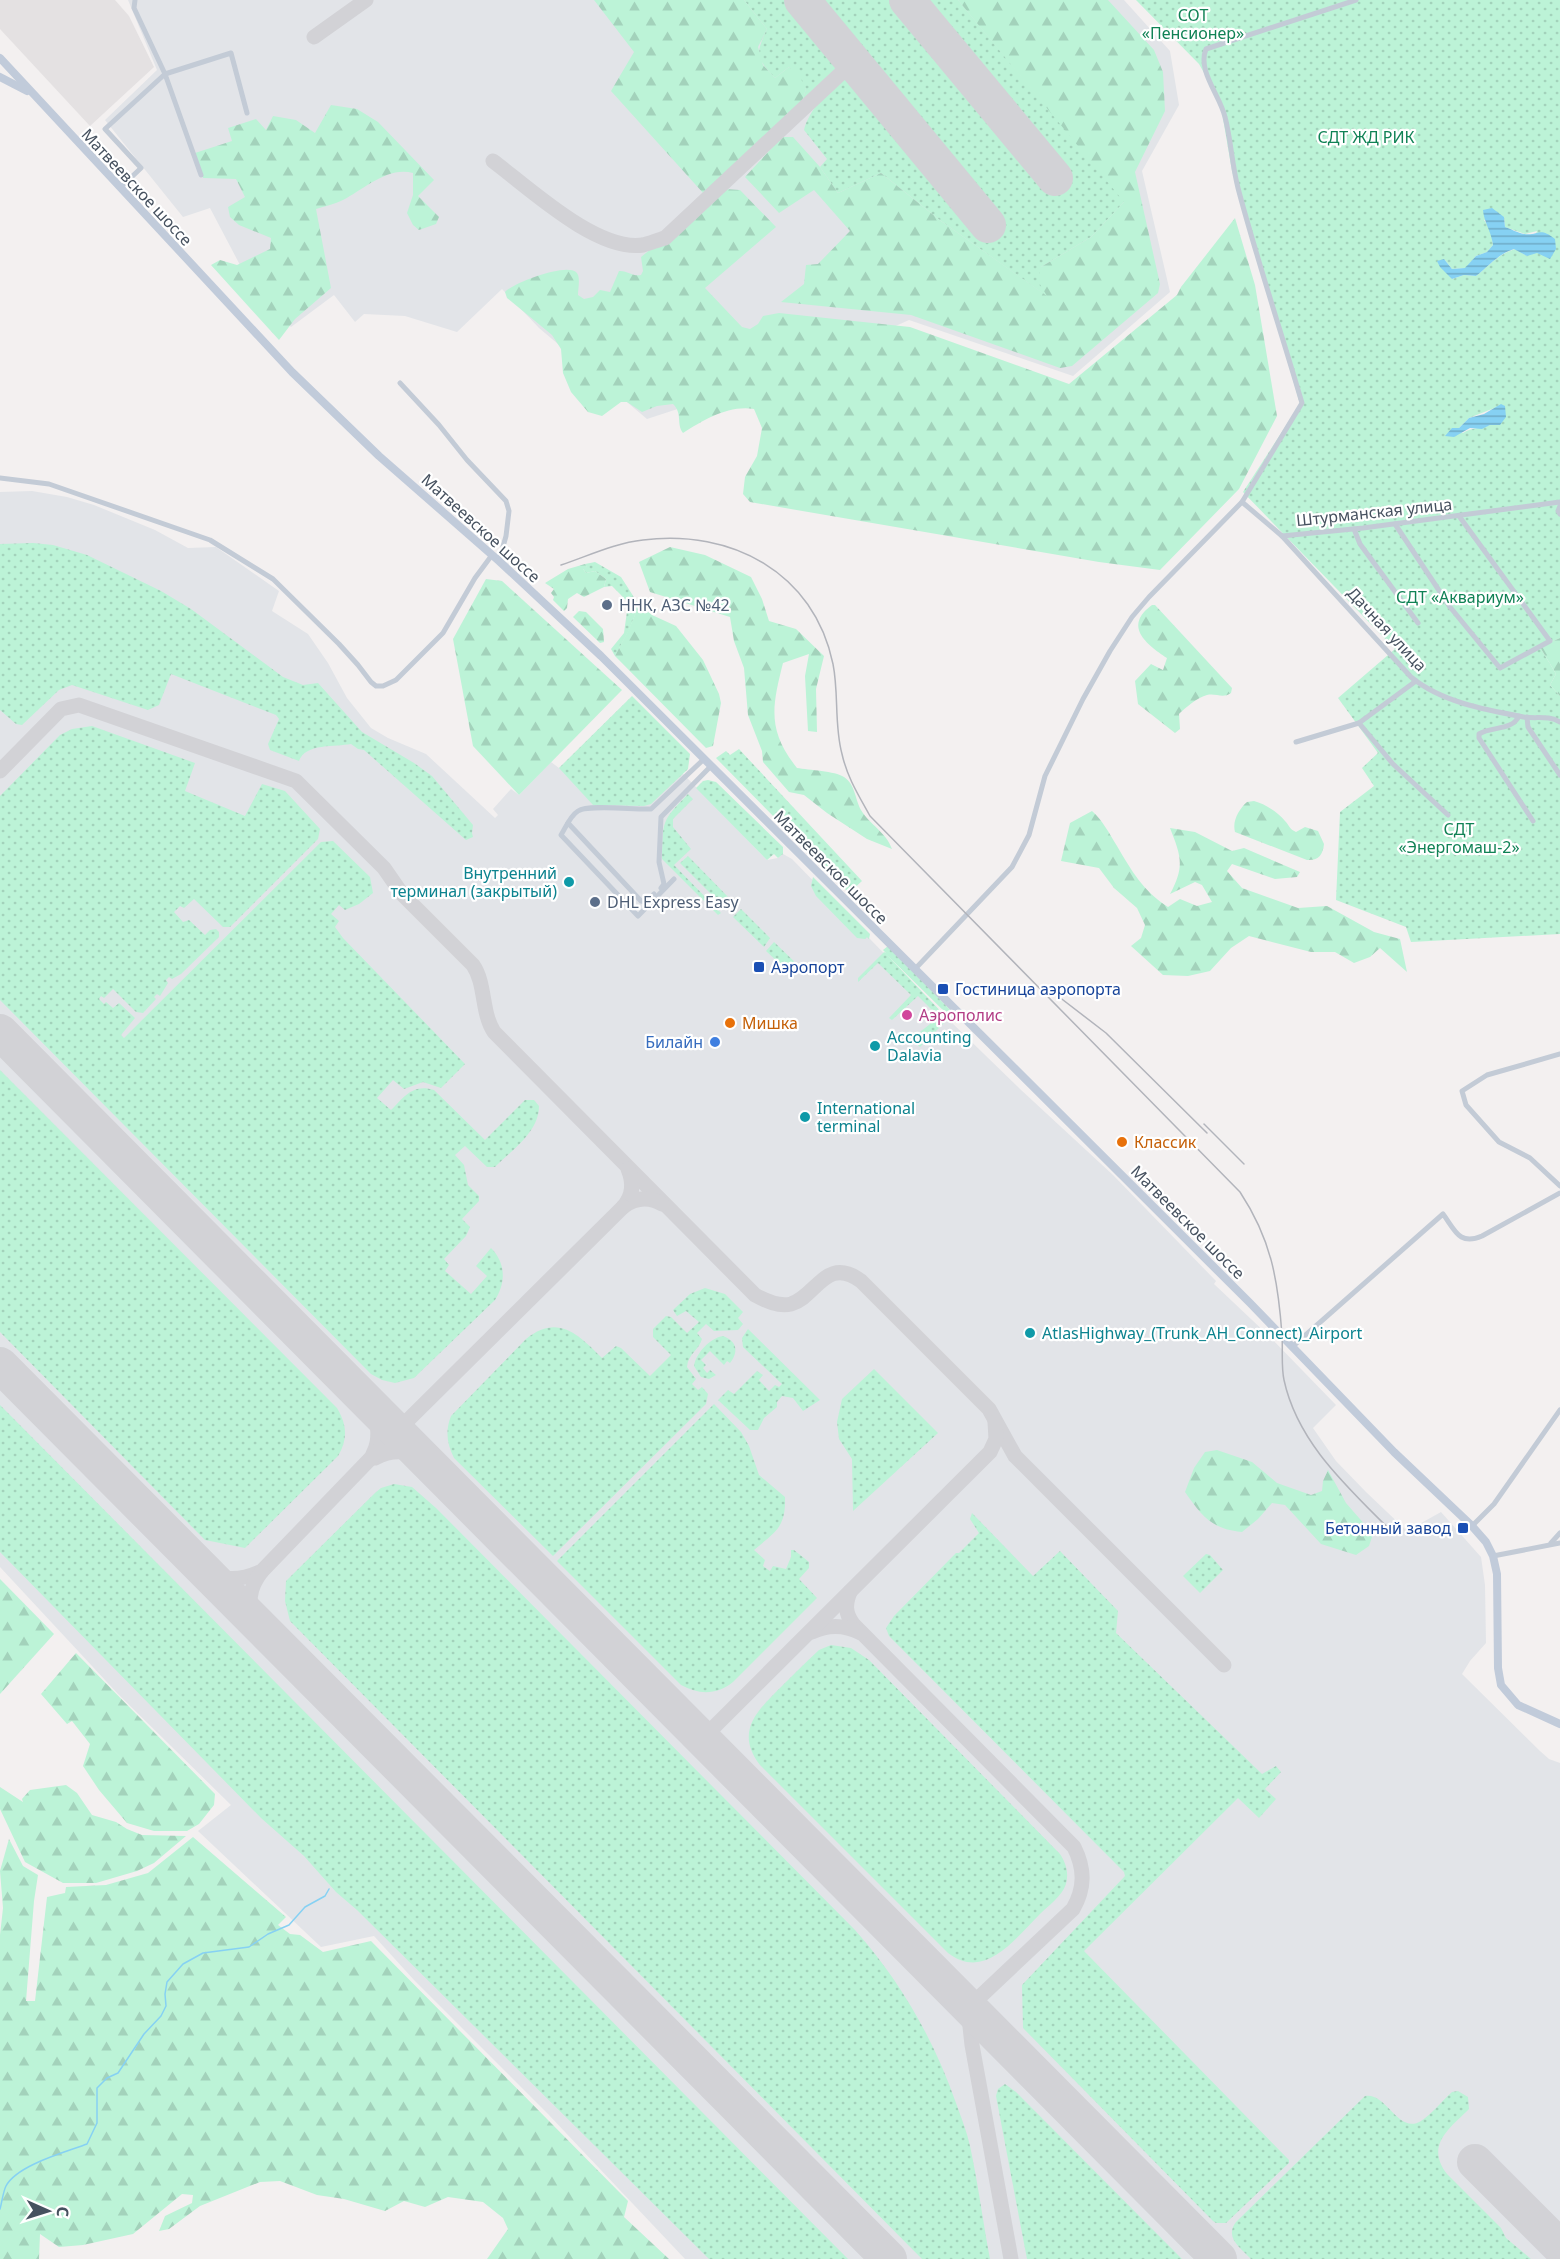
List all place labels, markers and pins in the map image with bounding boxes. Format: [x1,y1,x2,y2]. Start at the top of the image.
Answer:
place label: ННК, АЗС №42 [619,594,730,616]
marker: ННК, АЗС №42 [600,598,614,612]
place label: Внутренний терминал (закрытый) [390,862,557,902]
marker: Внутренний терминал (закрытый) [562,875,576,889]
place label: DHL Express Easy [607,891,740,913]
marker: DHL Express Easy [588,895,602,909]
place label: Аэропорт [771,956,845,978]
marker: Аэропорт [752,960,766,974]
place label: Гостиница аэропорта [955,978,1121,1000]
marker: Гостиница аэропорта [936,982,950,996]
place label: Аэрополис [919,1004,1003,1026]
marker: Аэрополис [900,1008,914,1022]
place label: Мишка [742,1012,798,1034]
marker: Мишка [723,1016,737,1030]
place label: Accounting Dalavia [887,1026,972,1066]
place label: Билайн [645,1031,703,1053]
marker: Билайн [708,1035,722,1049]
marker: Accounting Dalavia [868,1039,882,1053]
place label: International terminal [817,1097,915,1137]
marker: International terminal [798,1110,812,1124]
place label: Классик [1134,1131,1197,1153]
marker: Классик [1115,1135,1129,1149]
place label: AtlasHighway_(Trunk_AH_Connect)_Airport [1042,1322,1362,1344]
marker: AtlasHighway_(Trunk_AH_Connect)_Airport [1023,1326,1037,1340]
place label: Бетонный завод [1325,1517,1451,1539]
marker: Бетонный завод [1456,1521,1470,1535]

